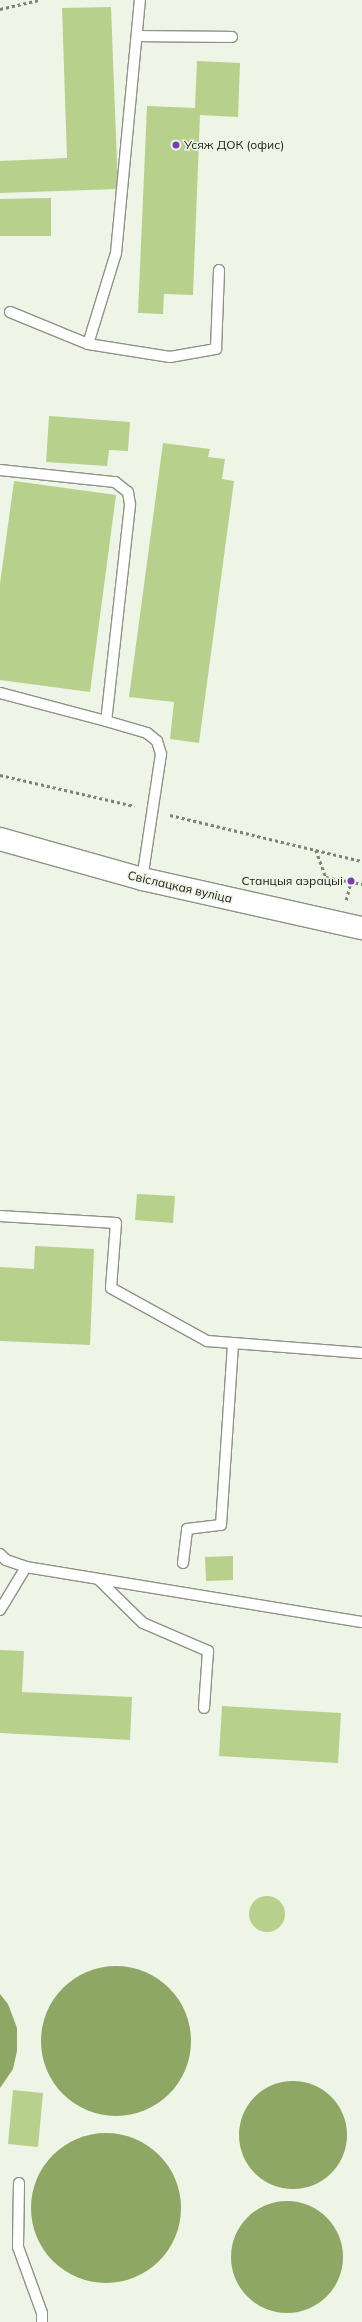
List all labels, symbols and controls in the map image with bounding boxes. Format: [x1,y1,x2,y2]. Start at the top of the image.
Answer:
place label: Усяж ДОК (офис) [184,138,284,152]
marker: Усяж ДОК (офис) [171,140,181,150]
street label: Свіслацкая вуліца [126,868,234,906]
place label: Станцыя аэрацыі [241,874,343,888]
marker: Станцыя аэрацыі [346,876,356,886]

